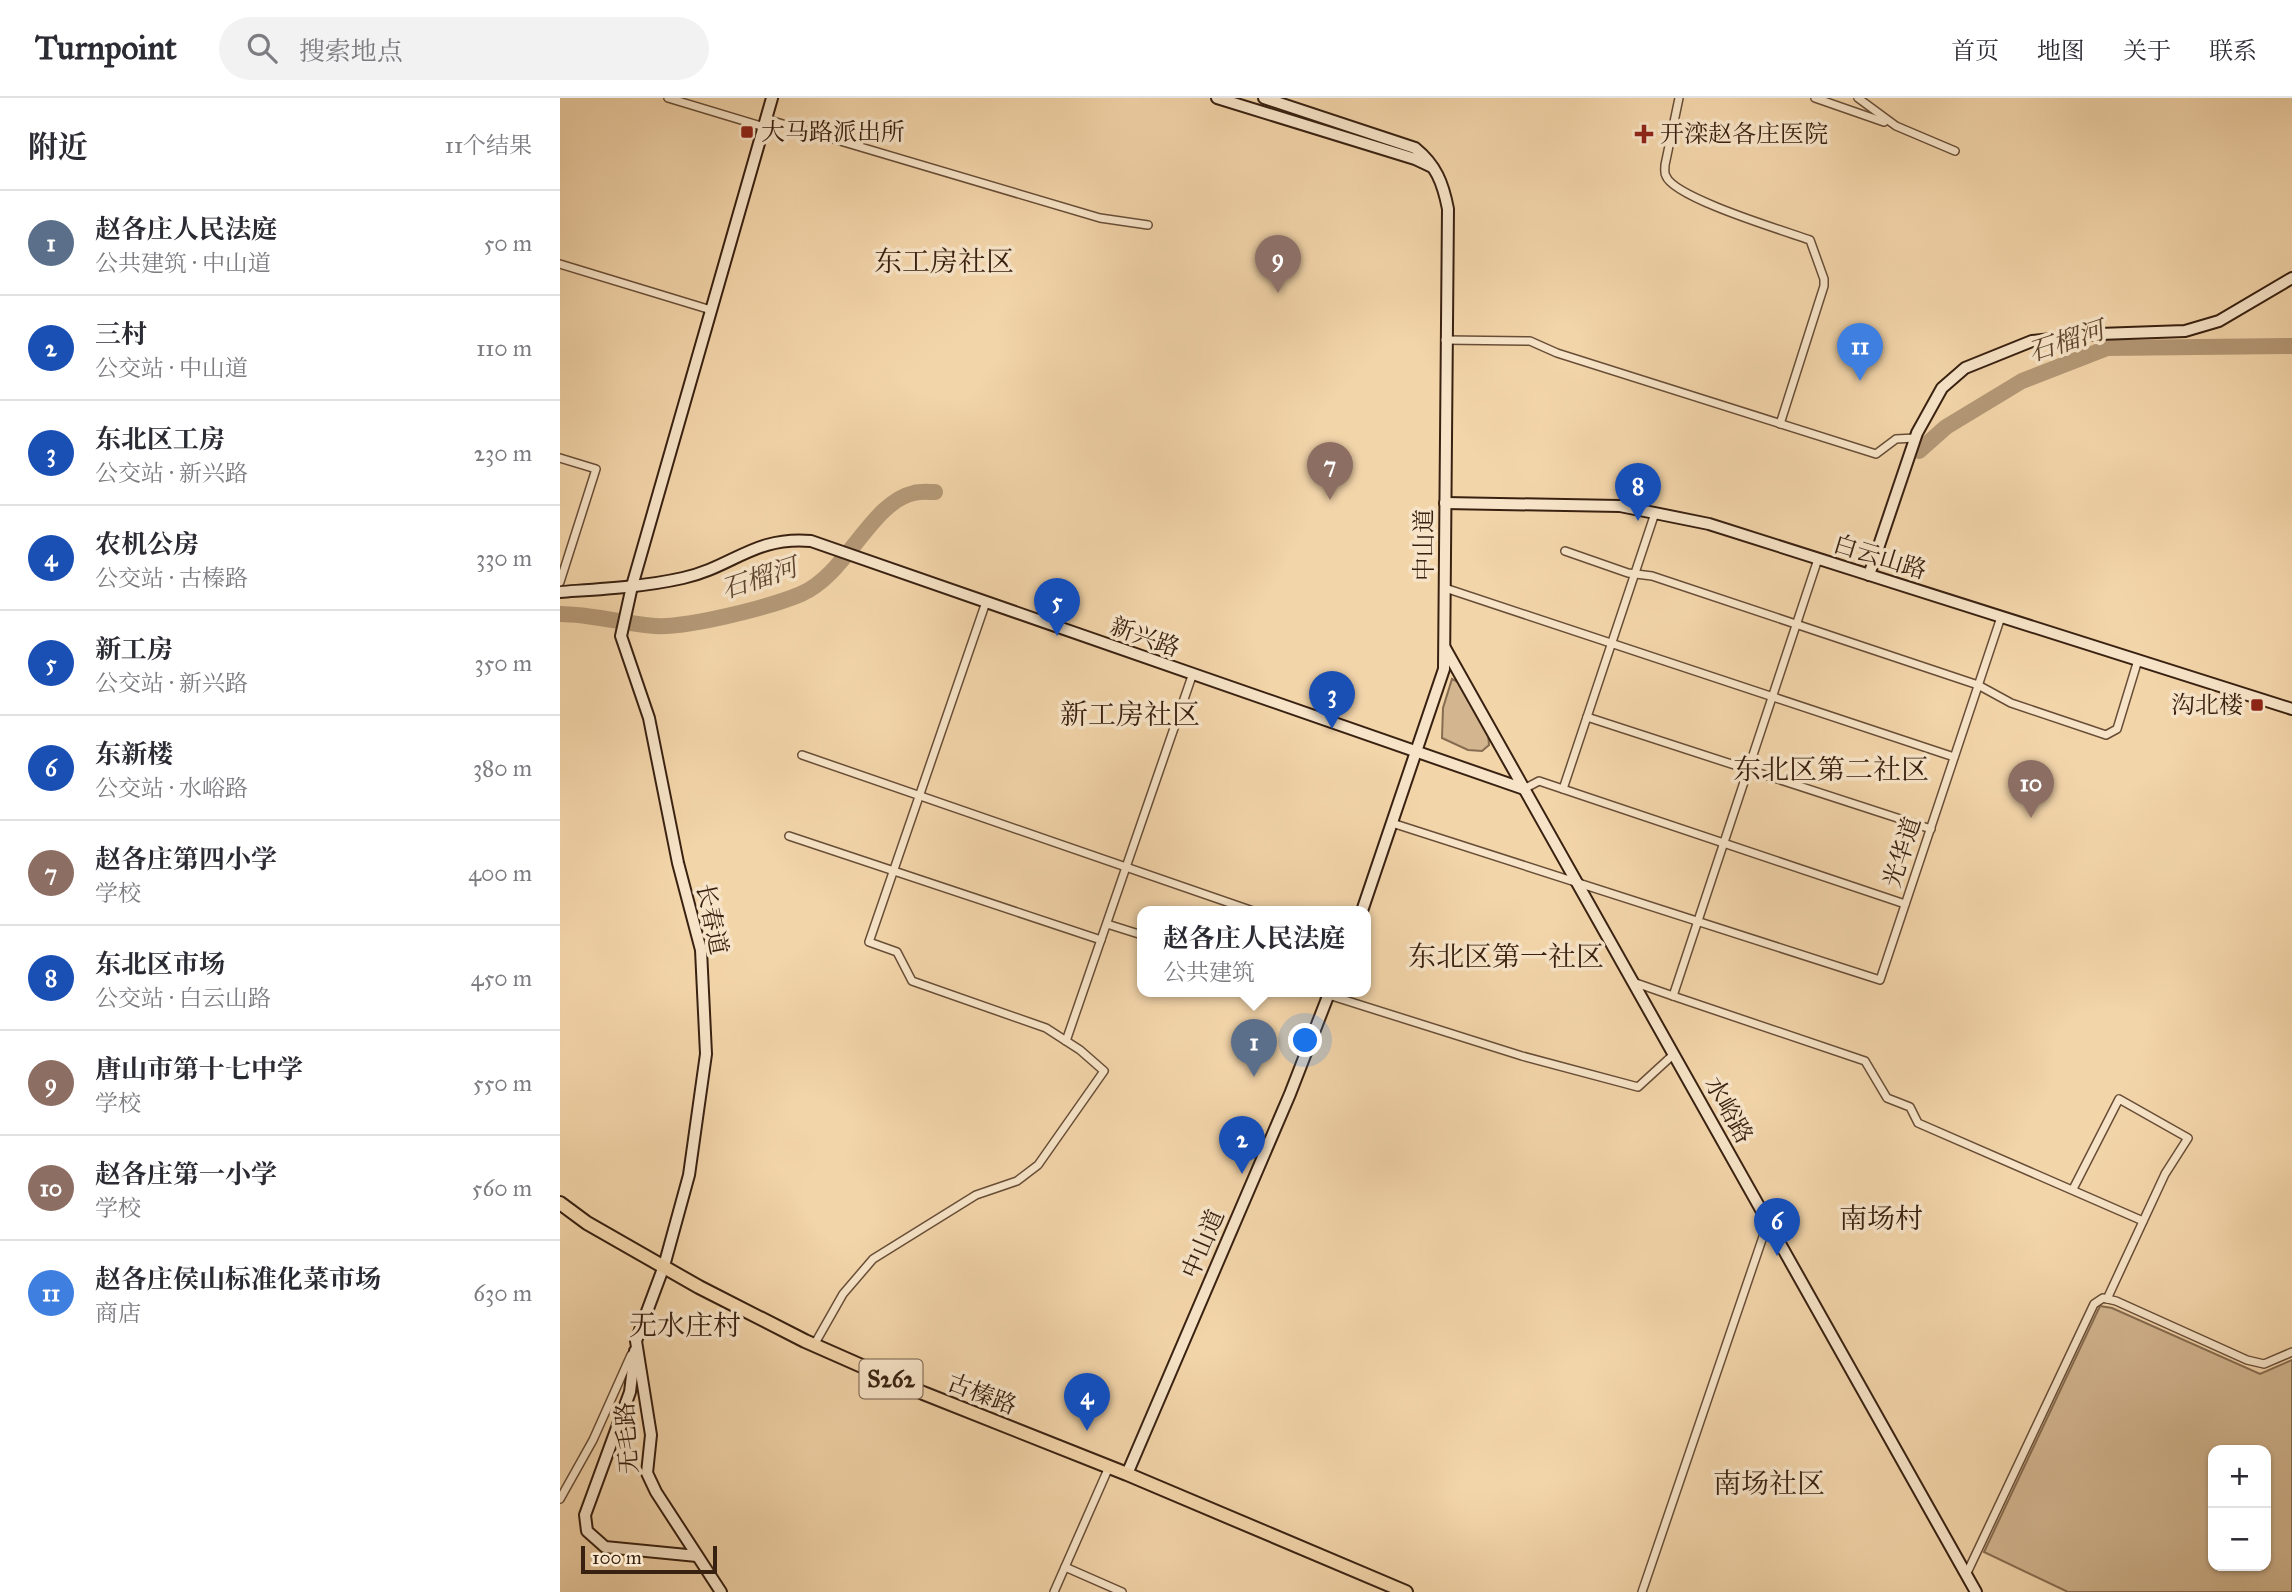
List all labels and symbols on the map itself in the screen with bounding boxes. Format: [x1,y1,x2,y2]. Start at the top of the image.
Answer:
place label: 大马路派出所 [761,117,905,147]
place label: 开滦赵各庄医院 [1660,119,1828,149]
marker: 大马路派出所 [739,124,755,140]
marker: 开滦赵各庄医院 [1634,124,1654,144]
pin: 9 [1255,235,1301,293]
district label: 东工房社区 [874,244,1014,279]
water label: 石榴河 [2024,312,2112,368]
pin: 11 [1837,323,1883,381]
pin: 7 [1307,442,1353,500]
pin: 8 [1615,463,1661,521]
street label: 中山道 [1409,509,1439,581]
street label: 白云山路 [1830,529,1930,585]
water label: 石榴河 [717,549,805,605]
pin: 5 [1034,578,1080,636]
street label: 新兴路 [1106,611,1184,663]
pin: 3 [1309,671,1355,729]
place label: 沟北楼 [2171,690,2243,720]
district label: 新工房社区 [1060,697,1200,732]
marker: 沟北楼 [2249,697,2265,713]
district label: 东北区第二社区 [1733,752,1929,787]
pin: 10 [2008,760,2054,818]
street label: 光华道 [1877,813,1927,891]
street label: 长春道 [690,881,734,957]
district label: 东北区第一社区 [1408,939,1604,974]
pin: 1 [1231,1019,1277,1077]
your location [1288,1023,1322,1057]
street label: 水峪路 [1698,1071,1760,1149]
pin: 2 [1219,1116,1265,1174]
pin: 6 [1754,1198,1800,1256]
district label: 南场村 [1839,1201,1923,1236]
street label: 中山道 [1175,1205,1231,1283]
district label: 无水庄村 [629,1308,741,1343]
road number: S262 [860,1360,922,1398]
street label: 古榛路 [943,1367,1021,1421]
pin: 4 [1064,1373,1110,1431]
street label: 无毛路 [610,1401,644,1475]
district label: 南场社区 [1713,1466,1825,1501]
scale bar [581,1543,718,1575]

